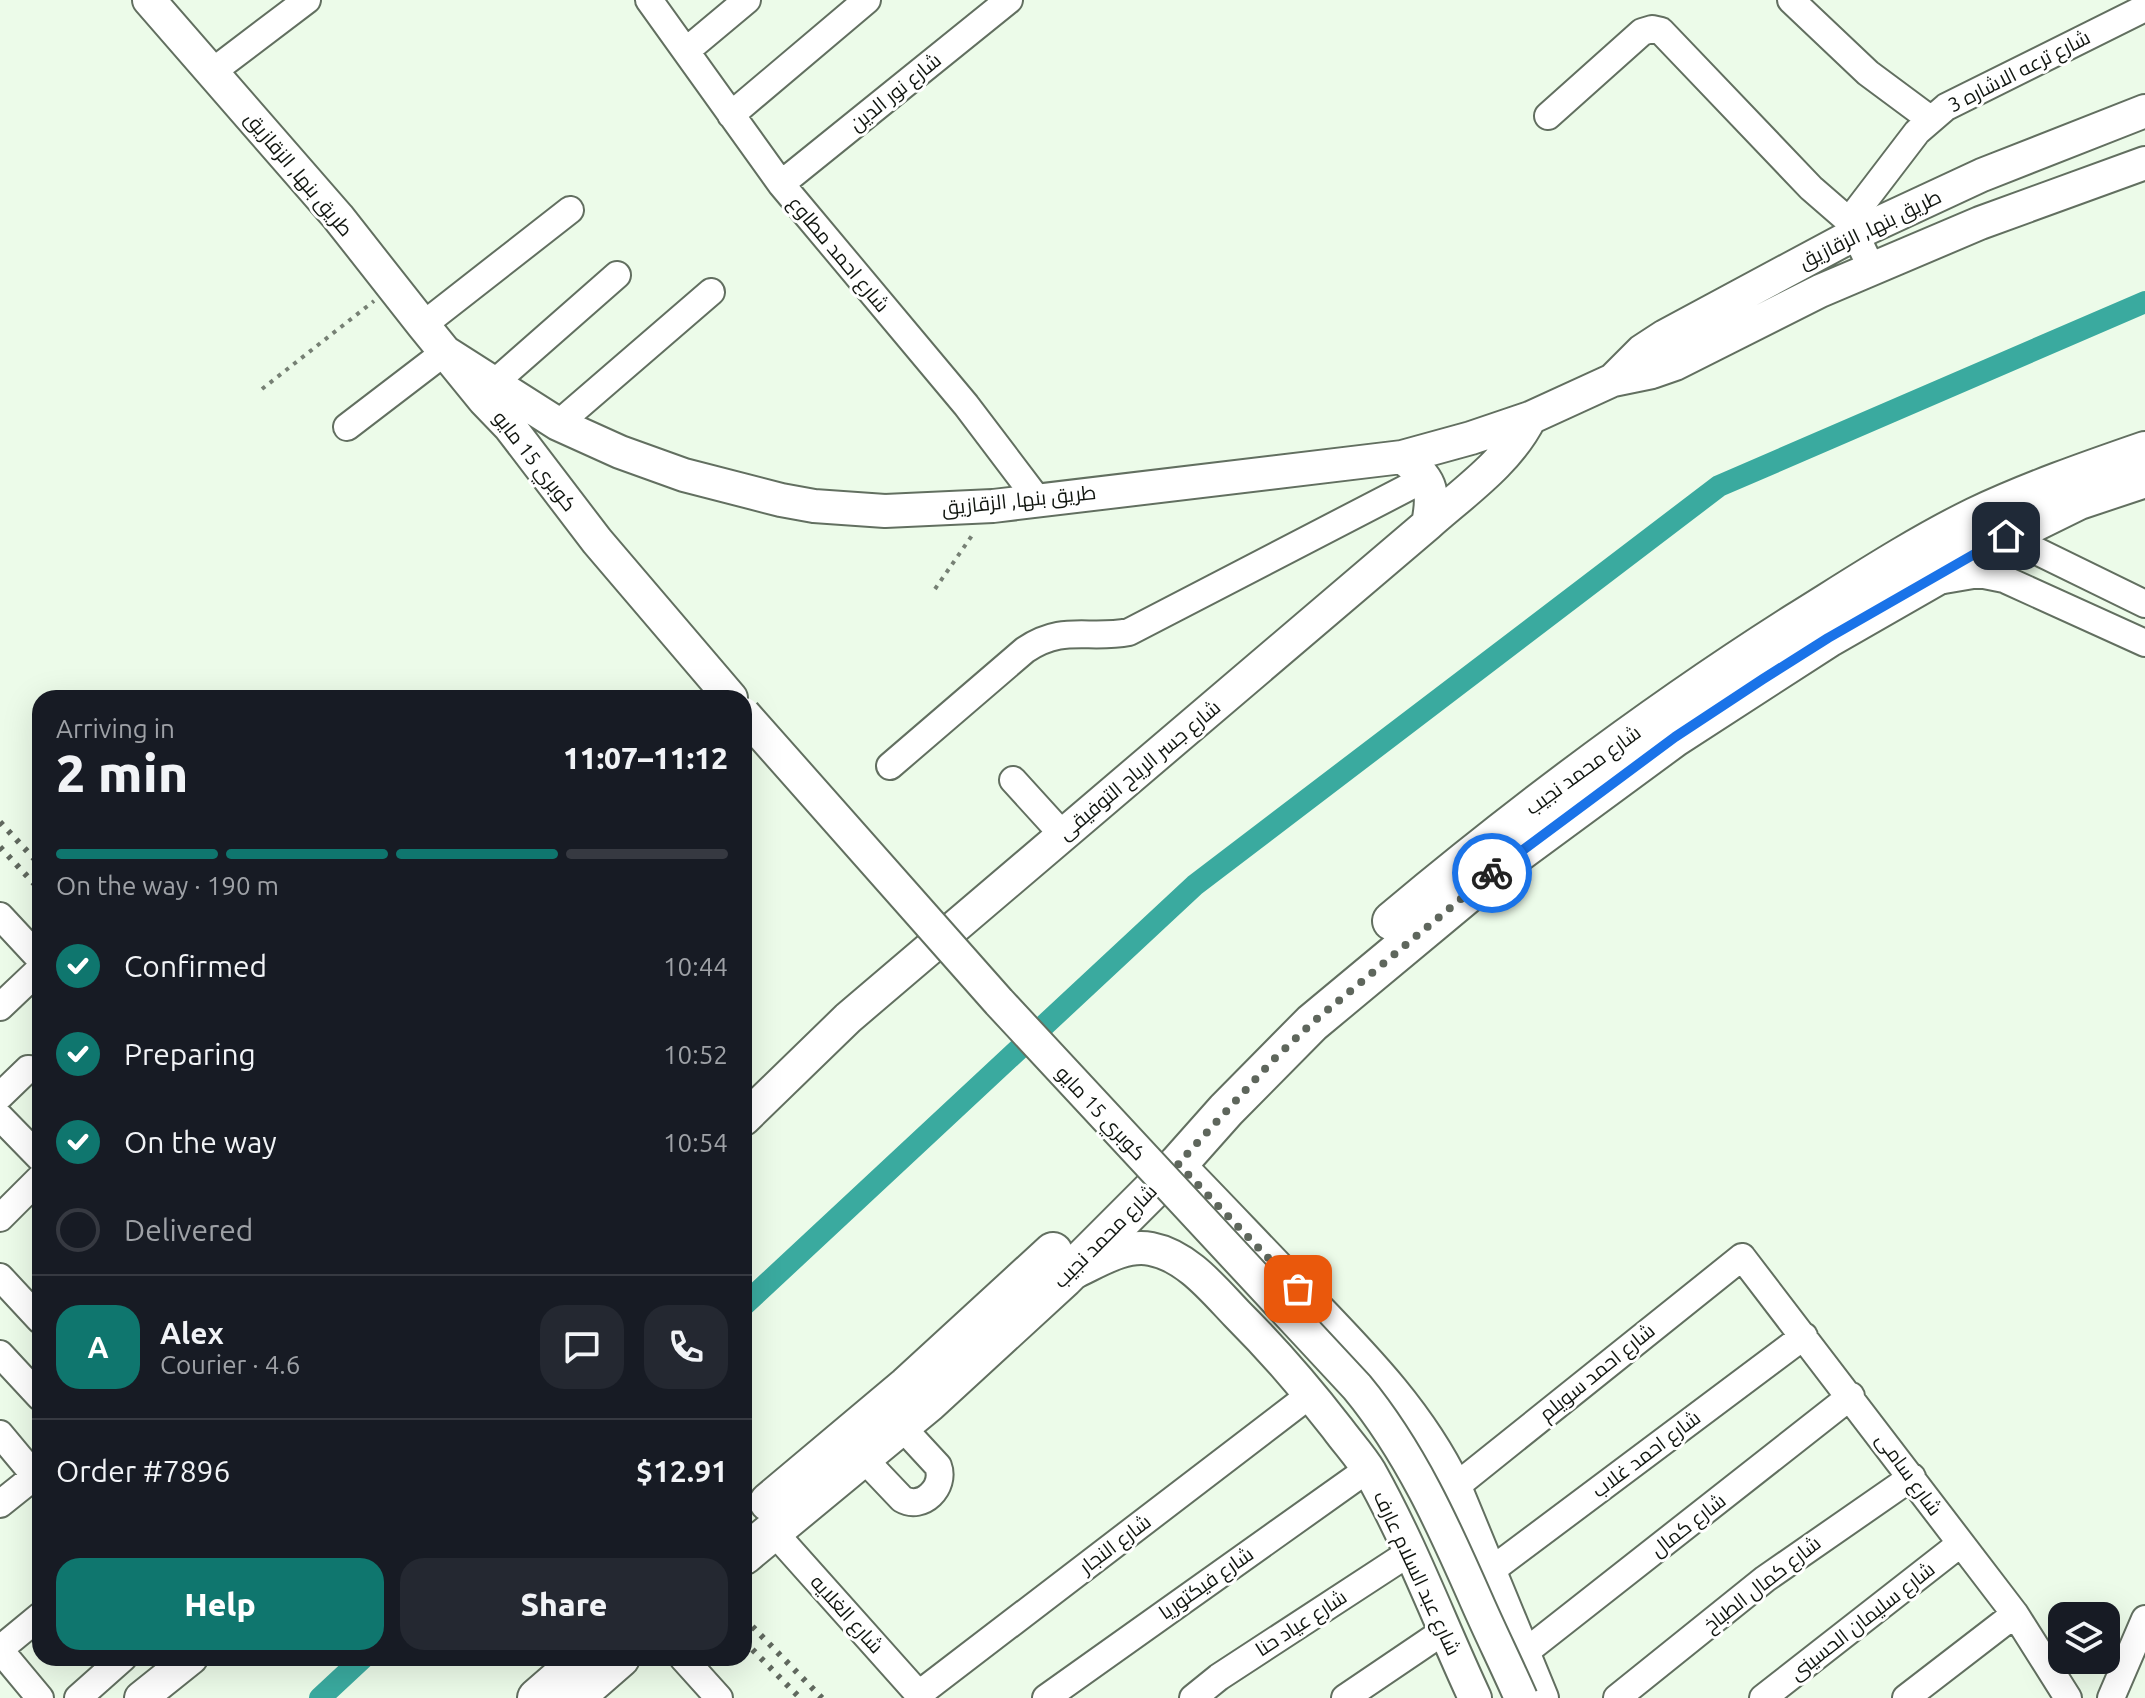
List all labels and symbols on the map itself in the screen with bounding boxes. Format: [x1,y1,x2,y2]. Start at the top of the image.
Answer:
street label: شارع ترعه الاشاره 3 [1944,25,2095,119]
street label: شارع نور الدين [844,48,947,138]
street label: طريق بنها, الزقازيق [239,107,358,242]
street label: طريق بنها, الزقازيق [1795,184,1945,275]
street label: شارع احمد مطاوع [782,191,895,318]
street label: كوبري 15 مايو [485,406,582,518]
street label: طريق بنها, الزقازيق [941,480,1097,521]
pin [1972,502,2040,570]
street label: شارع جسر الرياح التوفيقى [1053,695,1226,846]
street label: شارع محمد نجيب [1521,720,1646,821]
courier [1452,833,1532,913]
street label: كوبري 15 مايو [1048,1061,1151,1168]
street label: شارع محمد نجيب [1048,1179,1163,1294]
pin [1264,1255,1332,1323]
street label: شارع احمد سويلم [1535,1318,1661,1427]
street label: شارع احمد غلاب [1587,1405,1706,1504]
street label: شارع سامى [1869,1428,1947,1521]
street label: شارع عبد السلام عارف [1367,1487,1466,1660]
street label: شارع كمال [1646,1488,1732,1563]
street label: شارع النجار [1074,1509,1157,1581]
street label: شارع كمال الطباخ [1699,1531,1827,1639]
street label: شارع فيكتوريا [1154,1542,1259,1626]
street label: شارع سليمان الحسينى [1785,1557,1941,1687]
street label: شارع الغلايه [804,1570,888,1660]
street label: شارع عياد حنا [1251,1585,1352,1663]

